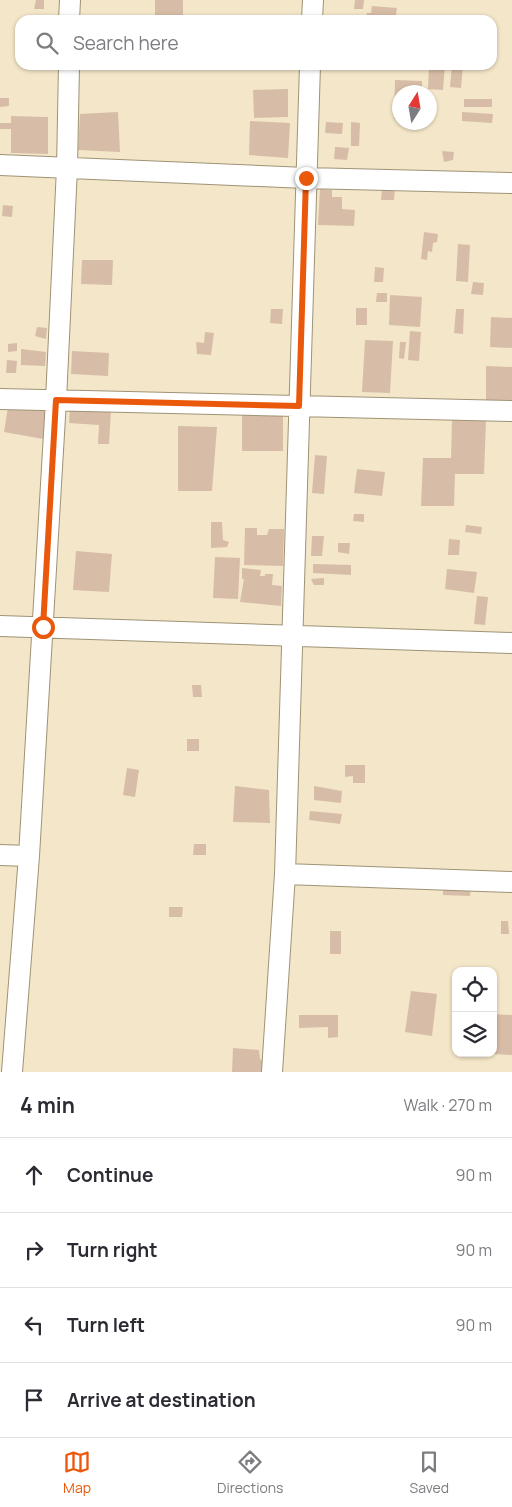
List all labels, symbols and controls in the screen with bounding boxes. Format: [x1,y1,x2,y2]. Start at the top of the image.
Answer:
search box [15,15,497,70]
icon: search [33,29,61,57]
text: Search here [73,30,179,56]
north arrow [392,85,437,130]
route end [295,167,318,190]
route start [32,616,55,639]
map controls [452,967,497,1057]
button: locate [452,967,497,1012]
button: layers [452,1012,497,1057]
text: 4 min [20,1091,75,1119]
text: Walk · 270 m [403,1094,492,1116]
icon: ahead [20,1161,48,1189]
text: Continue [67,1162,153,1188]
text: 90 m [456,1164,492,1186]
icon: right [20,1236,48,1264]
text: Turn right [67,1237,157,1263]
text: 90 m [456,1239,492,1261]
icon: left [20,1311,48,1339]
text: Turn left [67,1312,145,1338]
text: 90 m [456,1314,492,1336]
icon: arrive [20,1386,48,1414]
text: Arrive at destination [67,1387,256,1413]
tab: Map [63,1448,91,1497]
tab: Directions [217,1448,283,1497]
tab: Saved [410,1448,449,1497]

